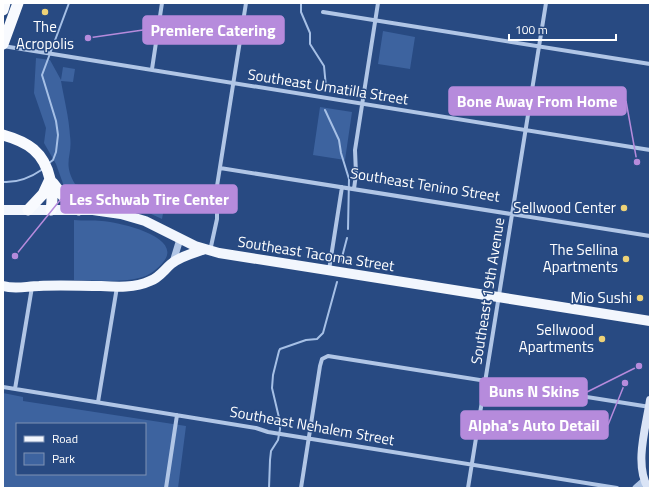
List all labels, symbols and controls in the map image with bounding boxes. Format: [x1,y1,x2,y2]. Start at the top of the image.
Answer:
marker: The Acropolis [40,7,50,17]
place label: The Acropolis [16,15,74,55]
callout: Premiere Catering [143,16,284,44]
scale bar [509,16,616,42]
text: Premiere Catering [150,18,276,42]
text: 100 m [515,20,548,39]
street label: Southeast Umatilla Street [246,62,411,111]
callout: Bone Away From Home [449,87,626,115]
text: Bone Away From Home [457,89,617,113]
street label: Southeast Tenino Street [349,161,502,208]
callout: Les Schwab Tire Center [61,185,237,213]
text: Les Schwab Tire Center [69,187,229,211]
place label: Sellwood Center [513,196,616,219]
marker: Sellwood Center [619,203,629,213]
street label: Southeast 19th Avenue [465,216,510,366]
street label: Southeast Tacoma Street [236,230,397,277]
place label: The Sellina Apartments [543,238,618,278]
marker: The Sellina Apartments [621,254,631,264]
place label: Mio Sushi [570,286,632,309]
marker: Mio Sushi [635,293,645,303]
place label: Sellwood Apartments [519,318,594,358]
marker: Sellwood Apartments [597,334,607,344]
callout: Buns N Skins [480,378,587,406]
text: Buns N Skins [489,379,579,403]
street label: Southeast Nehalem Street [228,400,397,451]
callout: Alpha's Auto Detail [461,411,608,439]
text: Alpha's Auto Detail [468,413,600,437]
legend [16,423,146,475]
text: Road [52,429,78,448]
text: Park [52,449,75,468]

